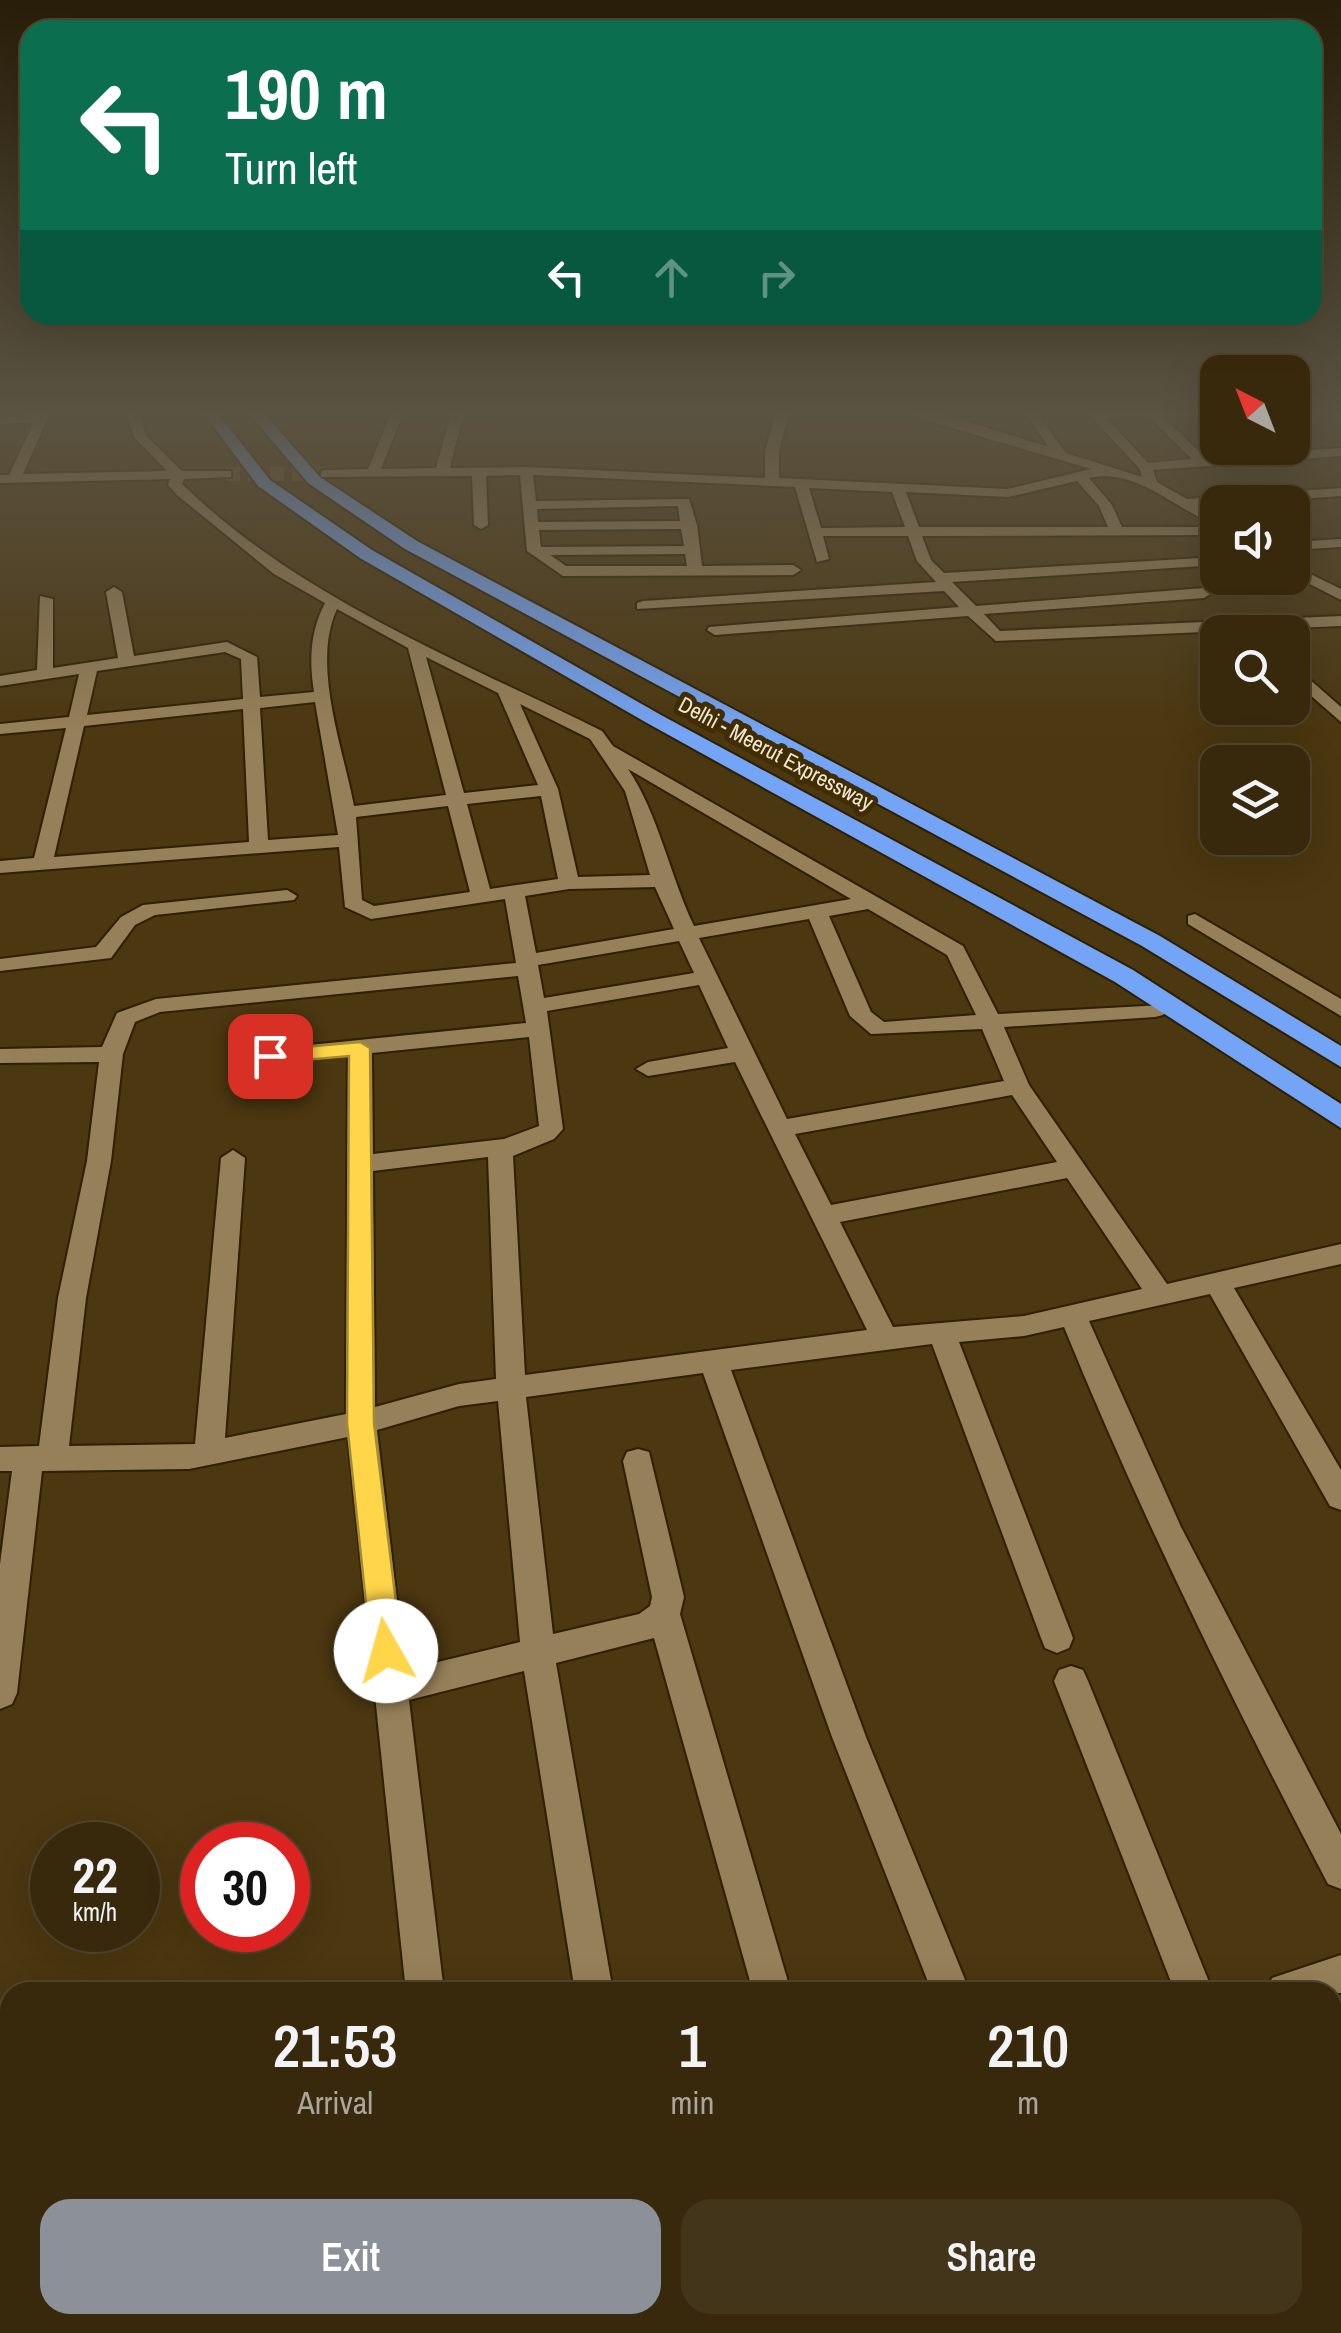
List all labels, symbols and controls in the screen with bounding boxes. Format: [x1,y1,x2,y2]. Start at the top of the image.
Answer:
text: 190 m [225,47,388,141]
icon: left [60,60,190,190]
text: Turn left [225,137,357,198]
icon: left [539,250,594,305]
icon: ahead [644,250,699,305]
icon: right [749,250,804,305]
north arrow [1200,355,1310,465]
map controls [1200,355,1310,855]
button: sound [1200,485,1310,595]
button: search [1200,615,1310,725]
street label: Delhi - Meerut Expressway [673,689,879,817]
button: layers [1200,745,1310,855]
pin [228,1014,313,1099]
icon: arrive [243,1029,298,1084]
position arrow [334,1599,438,1703]
speed limit sign: 30 [180,1822,310,1952]
text: 22 [72,1841,118,1909]
text: km/h [73,1895,117,1929]
text: 21:53 [273,2005,398,2086]
text: 1 [679,2005,706,2086]
text: 210 [987,2005,1069,2086]
text: Arrival [297,2081,373,2124]
text: min [671,2081,714,2124]
text: m [1017,2081,1039,2124]
button: Exit [40,2199,661,2314]
button: Share [681,2199,1302,2314]

